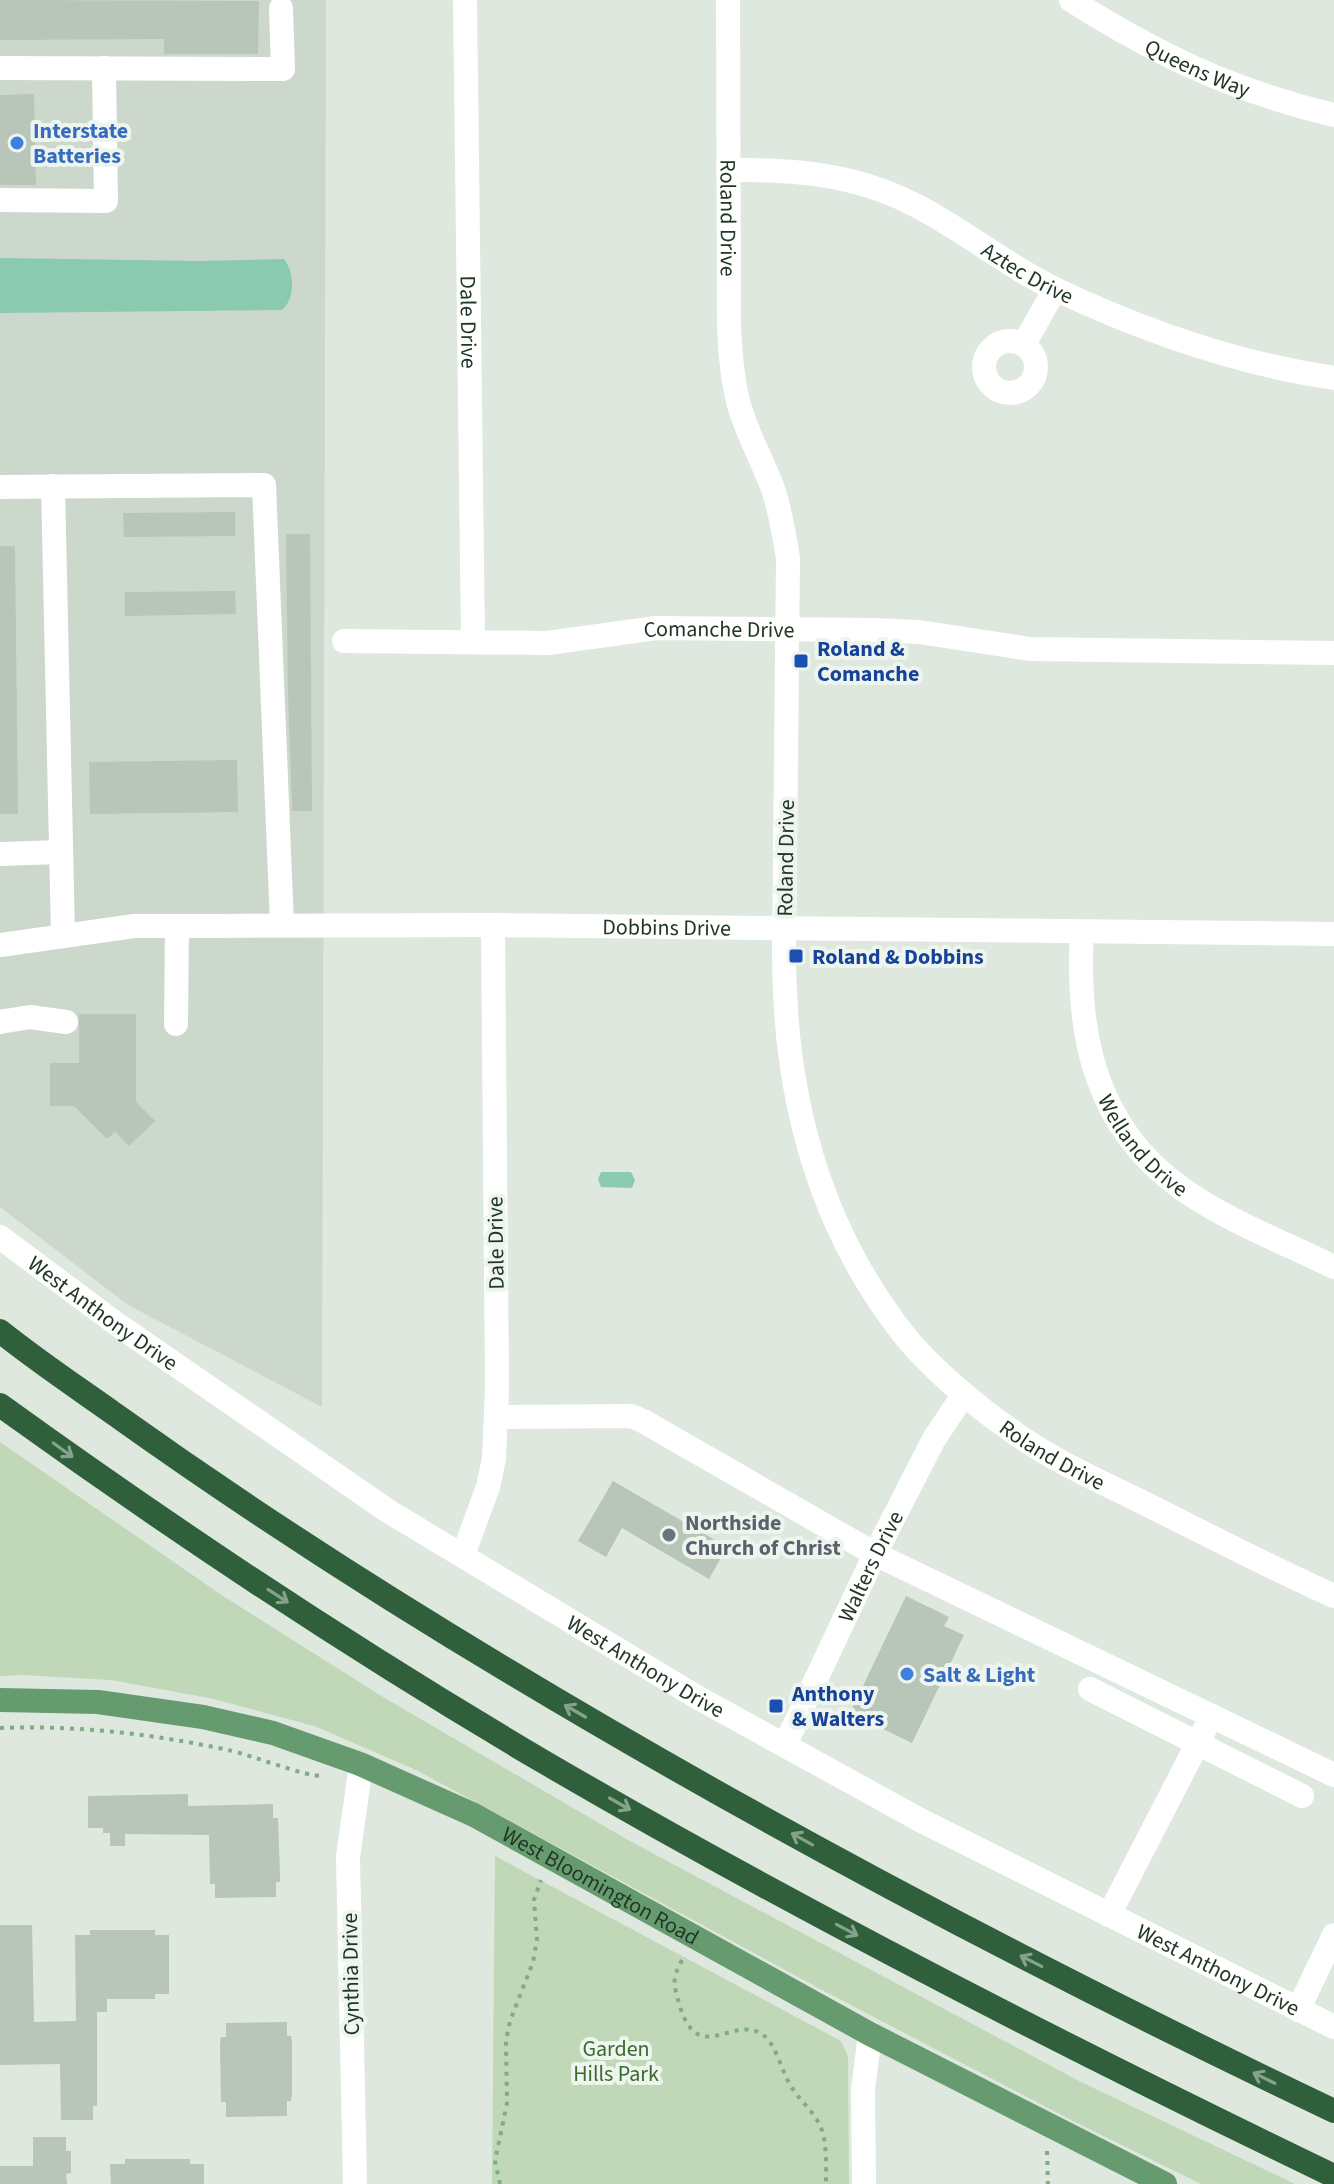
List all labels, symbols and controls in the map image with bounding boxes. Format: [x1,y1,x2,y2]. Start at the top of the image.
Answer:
street label: Queens Way [1139,31,1255,106]
place label: Interstate Batteries [33,115,128,172]
marker: Interstate Batteries [8,134,26,152]
street label: Roland Drive [711,159,744,277]
street label: Aztec Drive [975,234,1079,313]
street label: Dale Drive [451,275,485,369]
street label: Comanche Drive [642,613,795,647]
place label: Roland & Comanche [817,633,919,690]
marker: Roland & Comanche [792,652,810,670]
street label: Roland Drive [769,799,803,917]
street label: Dobbins Drive [602,911,731,945]
place label: Roland & Dobbins [812,941,984,973]
marker: Roland & Dobbins [787,947,805,965]
street label: Welland Drive [1089,1089,1194,1205]
street label: Dale Drive [479,1196,513,1290]
street label: West Anthony Drive [21,1248,184,1379]
street label: Roland Drive [992,1412,1110,1499]
one-way arrow [52,1442,74,1459]
street label: Walters Drive [830,1505,912,1628]
place label: Northside Church of Christ [685,1507,841,1564]
marker: Northside Church of Christ [660,1526,678,1544]
one-way arrow [266,1589,289,1605]
street label: West Anthony Drive [560,1607,730,1726]
place label: Salt & Light [923,1659,1036,1691]
marker: Salt & Light [898,1665,916,1683]
place label: Anthony & Walters [791,1678,885,1735]
marker: Anthony & Walters [767,1697,785,1715]
one-way arrow [564,1703,587,1719]
one-way arrow [608,1797,631,1813]
street label: West Bloomington Road [496,1819,705,1953]
one-way arrow [790,1831,814,1846]
street label: Cynthia Drive [334,1912,368,2036]
street label: West Anthony Drive [1131,1916,1305,2024]
one-way arrow [835,1923,859,1938]
one-way arrow [1020,1952,1044,1968]
park label: Garden Hills Park [573,2033,659,2090]
one-way arrow [1252,2070,1276,2085]

